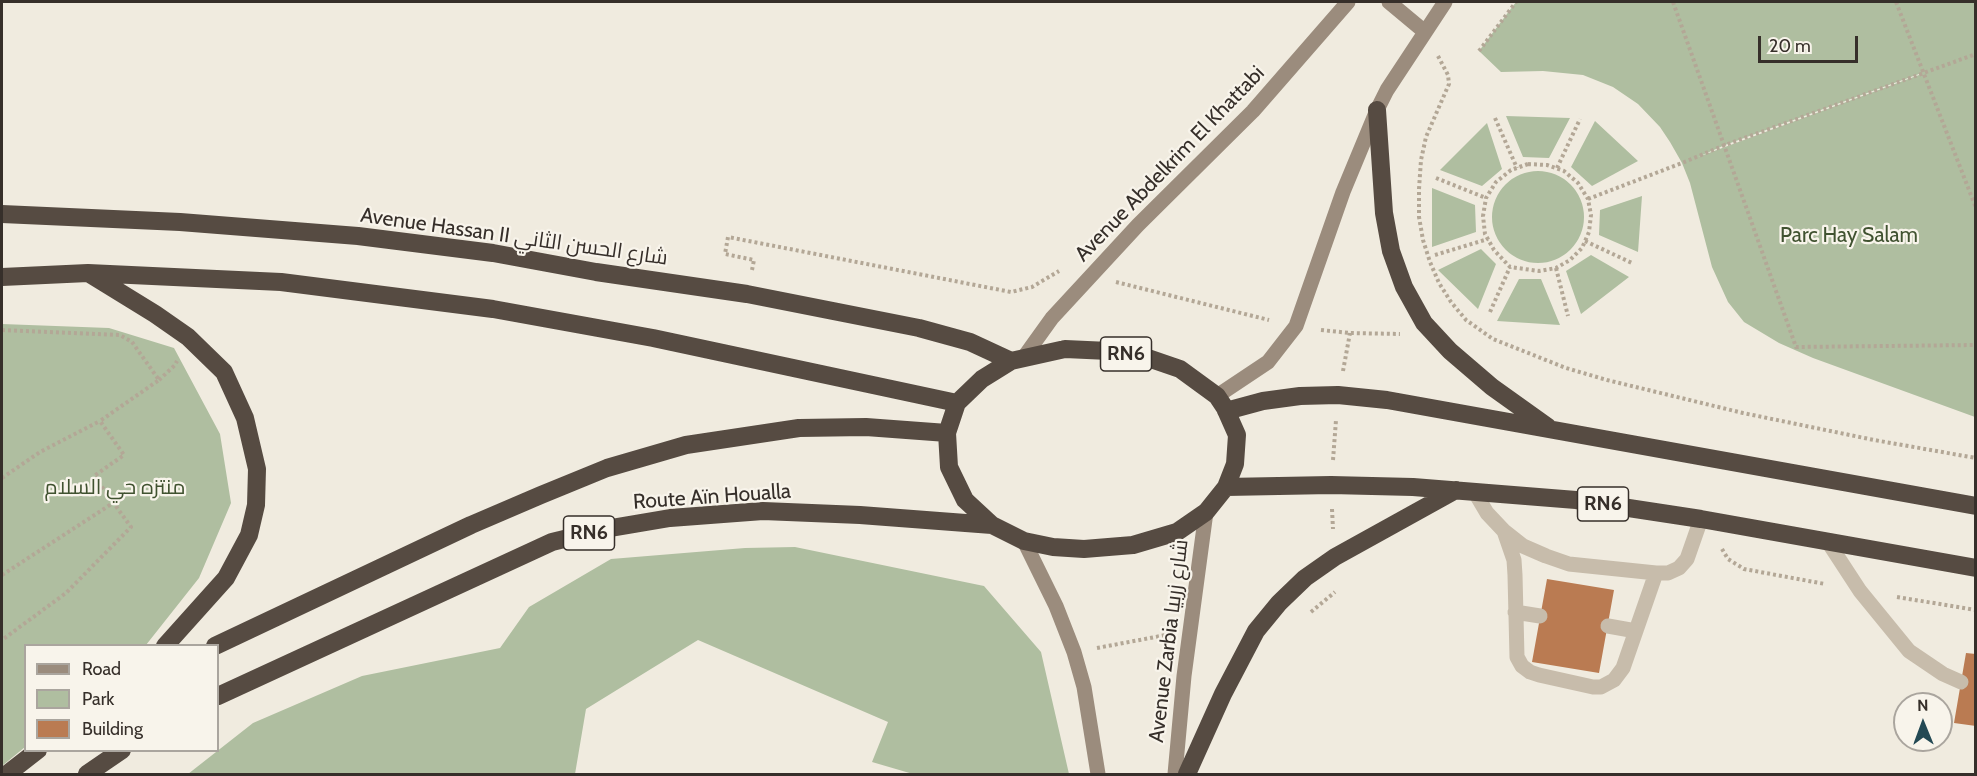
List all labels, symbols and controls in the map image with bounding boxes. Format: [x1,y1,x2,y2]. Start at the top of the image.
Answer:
scale bar [1761,24,1862,62]
text: 20 m [1769,35,1811,57]
street label: Avenue Abdelkrim El Khattabi [1070,61,1270,267]
street label: Avenue Hassan II شارع الحسن الثاني [359,203,669,271]
park label: Parc Hay Salam [1780,223,1918,249]
road number: RN6 [1100,337,1152,371]
park label: منتزه حي السلام [45,475,185,501]
street label: Route Aïn Houalla [632,479,792,515]
road number: RN6 [1578,487,1628,521]
road number: RN6 [564,516,614,550]
street label: Avenue Zarbia شارع زربيا [1144,538,1194,744]
legend [24,644,219,752]
text: Road [82,658,121,680]
text: Park [82,688,114,710]
north arrow [1893,692,1953,752]
text: N [1917,696,1929,715]
text: Building [82,718,143,740]

